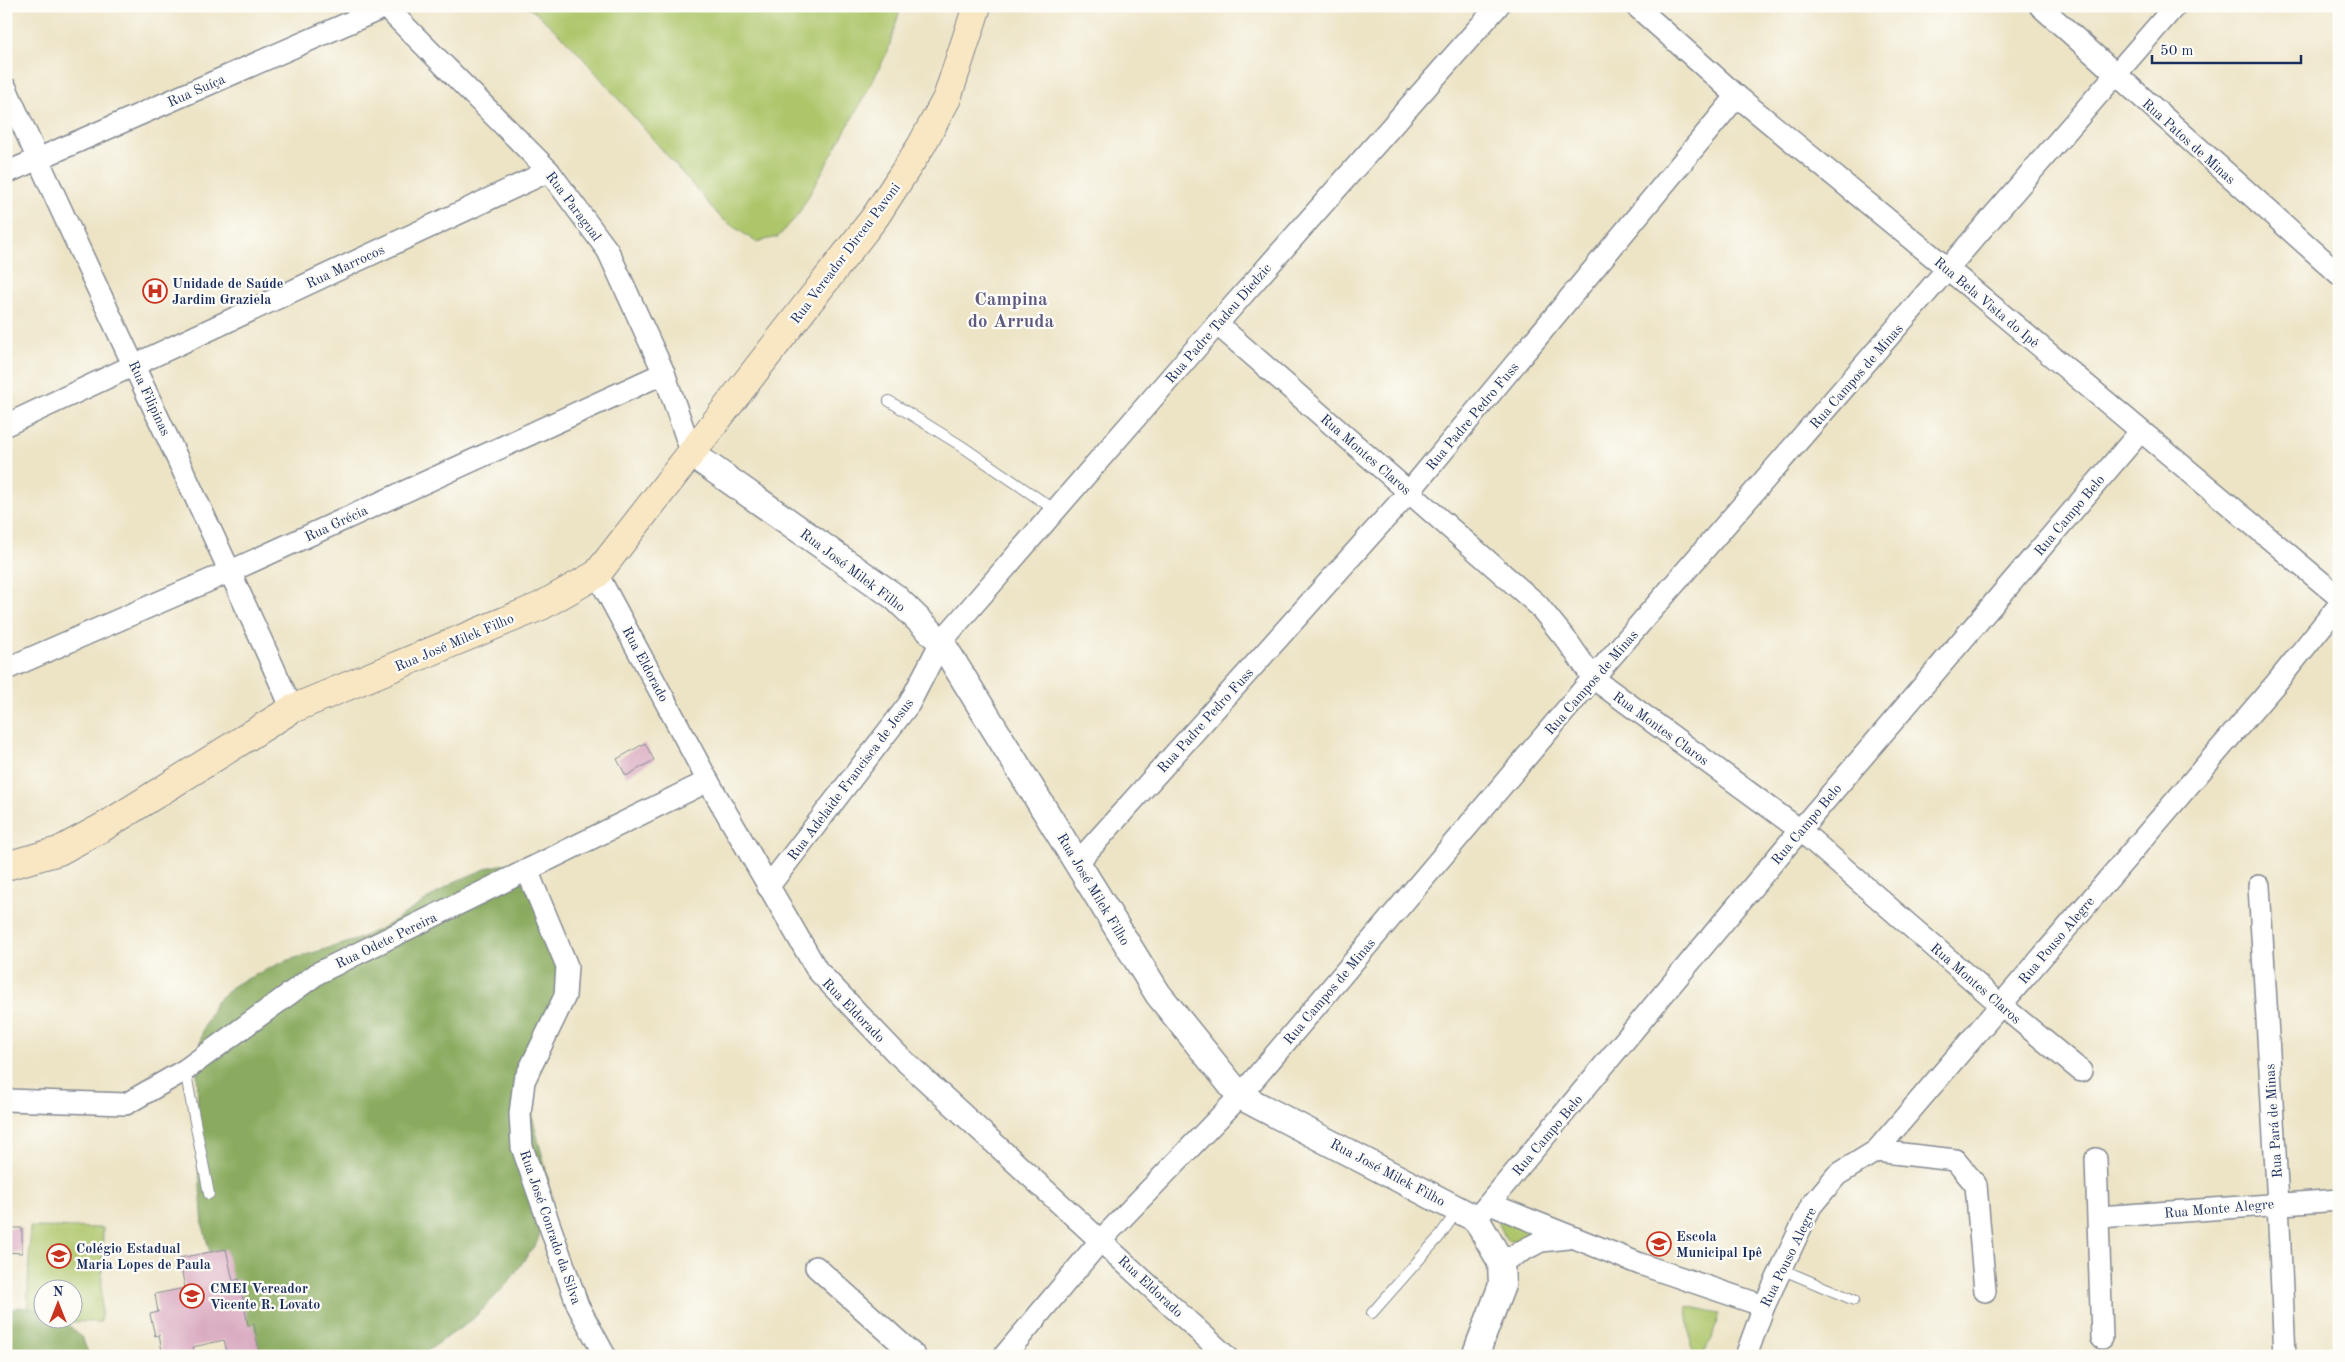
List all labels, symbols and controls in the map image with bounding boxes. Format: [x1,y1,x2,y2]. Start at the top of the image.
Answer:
scale bar [2152,32,2301,64]
text: 50 m [2160,44,2194,59]
street label: Rua Suíça [166,72,227,110]
street label: Rua Patos de Minas [2139,96,2238,187]
street label: Rua Paragual [543,169,604,244]
street label: Rua Vereador Dirceu Pavoni [788,181,903,327]
street label: Rua Marrocos [304,243,387,291]
street label: Rua Bela Vista do Ipê [1931,255,2041,351]
street label: Rua Padre Tadeu Diedzic [1163,261,1274,386]
place label: Unidade de Saúde Jardim Graziela [172,277,283,307]
hospital icon: Unidade de Saúde Jardim Graziela [142,278,168,304]
district label: Campina do Arruda [968,291,1054,332]
street label: Rua Campos de Minas [1808,322,1906,432]
street label: Rua Filipinas [126,359,172,438]
street label: Rua Padre Pedro Fuss [1424,360,1522,473]
street label: Rua Montes Claros [1317,412,1413,498]
street label: Rua Campo Belo [2032,473,2108,559]
street label: Rua Grécia [303,503,370,544]
street label: Rua José Milek Filho [797,527,908,615]
street label: Rua José Milek Filho [393,611,516,674]
street label: Rua Eldorado [619,625,671,704]
street label: Rua Campos de Minas [1543,628,1641,738]
street label: Rua Padre Pedro Fuss [1155,666,1256,776]
street label: Rua Montes Claros [1610,689,1711,768]
street label: Rua Adelaide Francisca de Jesus [785,696,916,863]
street label: Rua Campo Belo [1769,782,1845,868]
street label: Rua José Milek Filho [1054,831,1132,948]
street label: Rua Pouso Alegre [2016,894,2097,987]
street label: Rua Odete Pereira [333,910,439,972]
street label: Rua Campos de Minas [1281,936,1378,1047]
street label: Rua Montes Claros [1927,941,2023,1027]
street label: Rua Eldorado [819,976,887,1045]
street label: Rua Pará de Minas [2263,1063,2285,1179]
street label: Rua Campo Belo [1510,1093,1586,1179]
street label: Rua José Milek Filho [1328,1137,1447,1209]
street label: Rua José Conrado da Silva [517,1148,583,1306]
street label: Rua Monte Alegre [2163,1197,2275,1221]
street label: Rua Pouso Alegre [1759,1205,1819,1310]
place label: Escola Municipal Ipê [1676,1230,1762,1260]
school or university icon: Escola Municipal Ipê [1646,1231,1672,1257]
place label: Colégio Estadual Maria Lopes de Paula [76,1242,211,1272]
school or university icon: Colégio Estadual Maria Lopes de Paula [46,1243,72,1269]
street label: Rua Eldorado [1115,1253,1185,1320]
north arrow [32,1280,82,1330]
place label: CMEI Vereador Vicente R. Lovato [210,1282,320,1312]
school or university icon: CMEI Vereador Vicente R. Lovato [179,1283,205,1309]
text: N [53,1285,64,1299]

